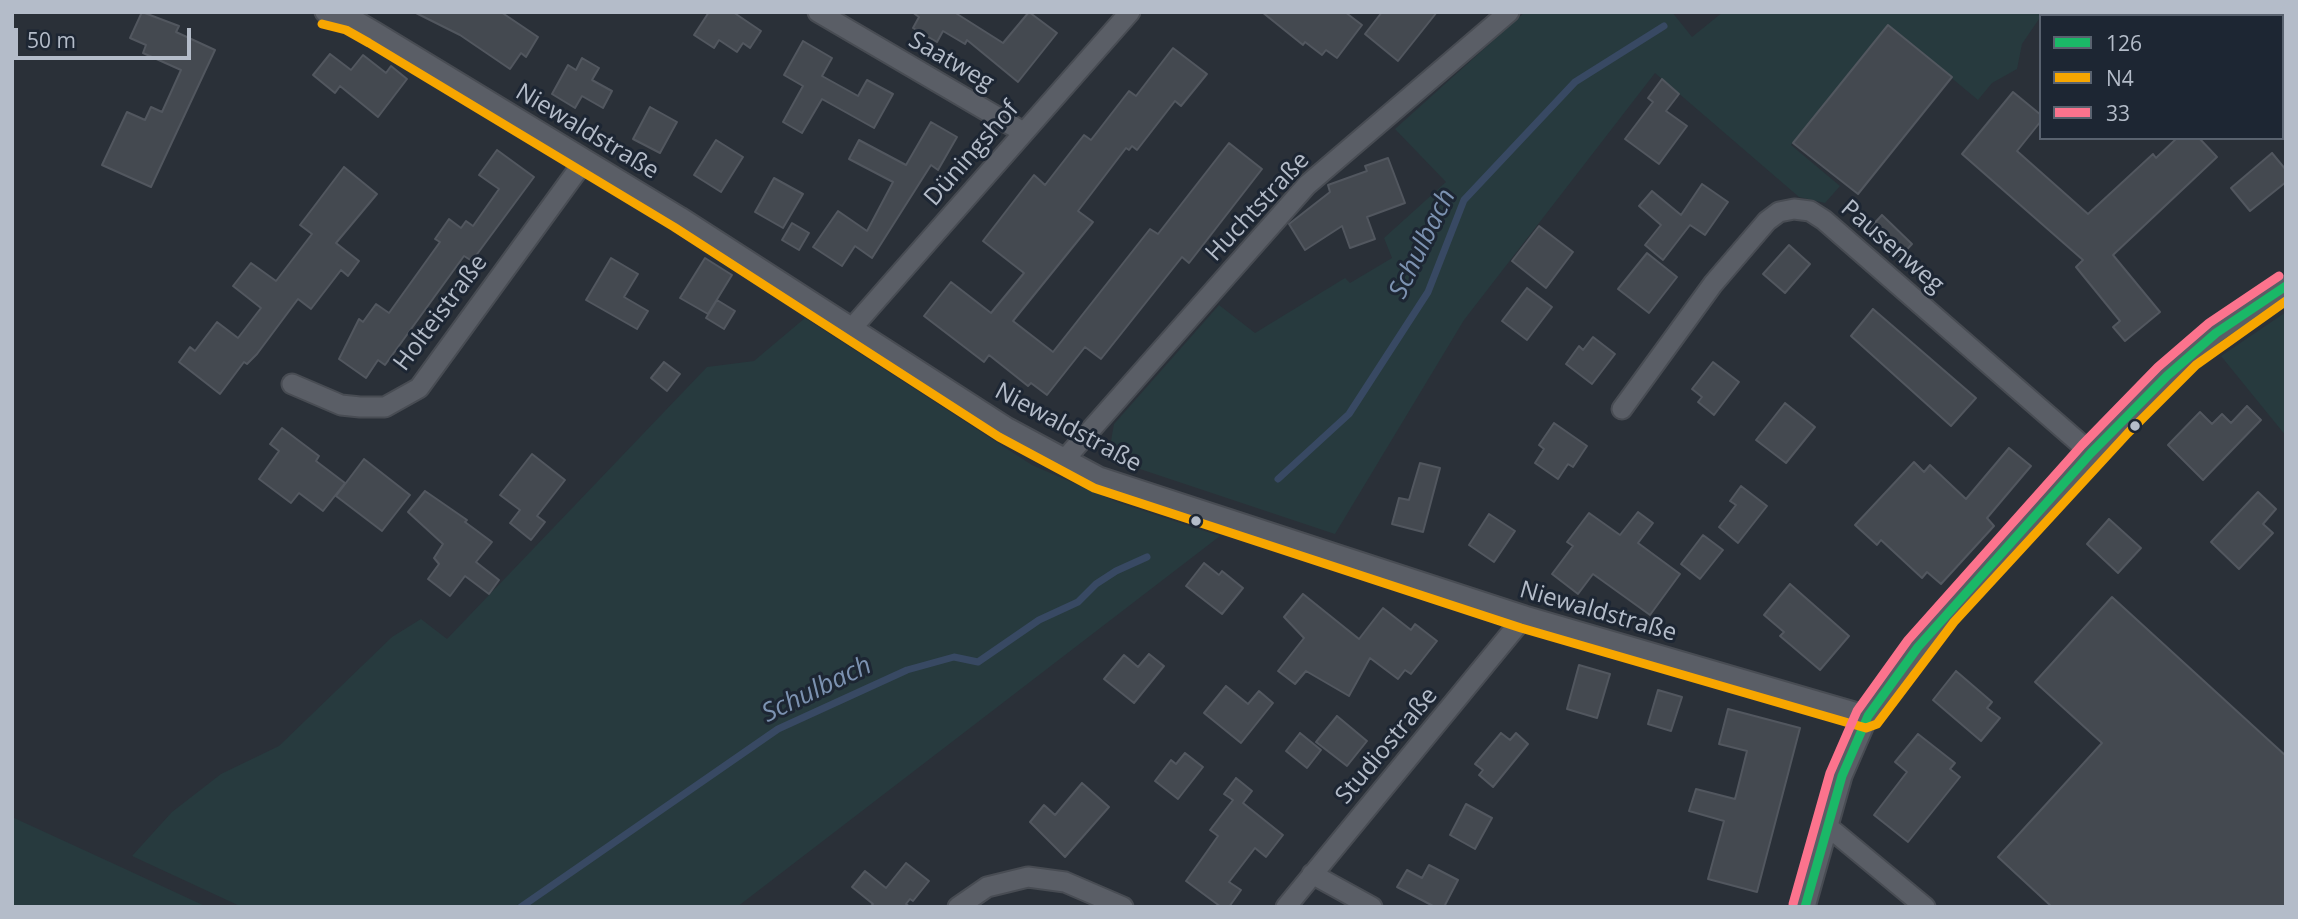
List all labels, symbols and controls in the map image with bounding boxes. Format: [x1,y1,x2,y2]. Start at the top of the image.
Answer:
scale bar [18,14,194,58]
legend [2039,14,2284,140]
text: 50 m [27,26,76,54]
street label: Saatweg [903,26,999,98]
text: 126 [2106,29,2142,57]
text: N4 [2106,64,2134,92]
street label: Niewaldstraße [510,78,664,186]
street label: Düningshof [919,96,1025,212]
text: 33 [2106,99,2130,127]
street label: Huchtstraße [1200,146,1316,268]
water label: Schulbach [1383,184,1463,304]
street label: Pausenweg [1835,194,1949,300]
street label: Holteistraße [388,249,494,377]
street label: Niewaldstraße [990,377,1146,479]
unlabelled marker [2128,419,2142,433]
unlabelled marker [1189,514,1203,528]
street label: Niewaldstraße [1516,576,1680,648]
water label: Schulbach [757,650,877,730]
street label: Studiostraße [1330,682,1444,810]

